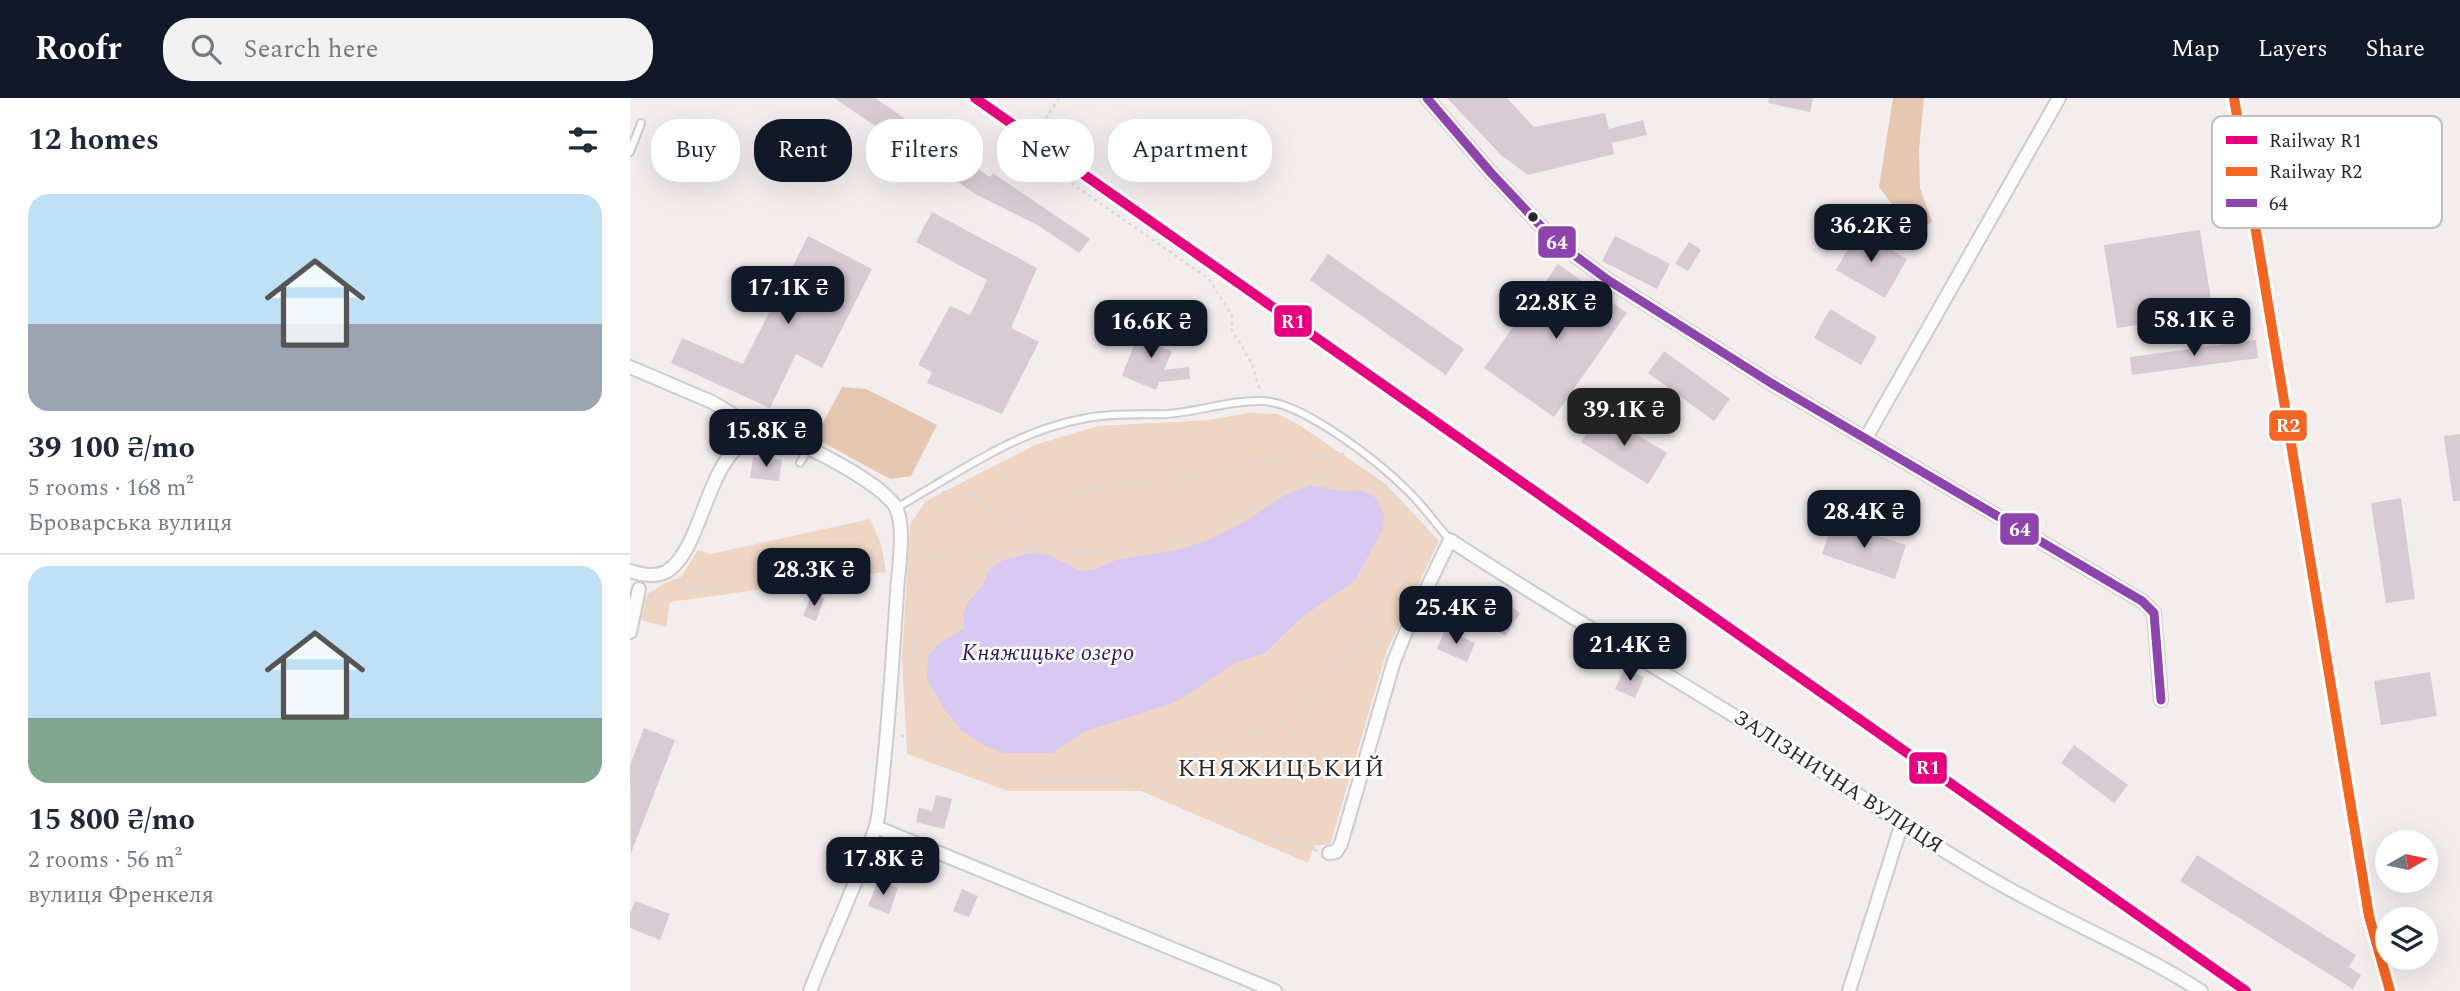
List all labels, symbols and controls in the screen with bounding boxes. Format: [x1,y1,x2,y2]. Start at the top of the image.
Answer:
search box [163,18,653,81]
text: Roofr [35,24,121,74]
text: Search here [243,29,378,69]
icon: search [187,30,225,68]
text: Map [2171,31,2220,67]
text: Layers [2258,31,2328,67]
text: Share [2366,31,2425,67]
legend [2212,116,2442,228]
text: 12 homes [28,117,159,163]
chip: Buy [651,119,740,182]
chip: Rent [754,119,852,182]
chip: Filters [866,119,983,182]
chip: New [997,119,1094,182]
chip: Apartment [1108,119,1272,182]
icon: filters [564,121,602,159]
text: Railway R1 [2269,127,2362,156]
text: Railway R2 [2269,158,2362,187]
text: 64 [2269,190,2289,219]
pin: 36.2K ₴ [1806,204,1936,264]
text: 36.2K ₴ [1830,209,1912,244]
unlabelled marker [1526,210,1540,224]
line badge: 64 [1537,225,1577,259]
text: 64 [1546,229,1568,258]
icon: home [252,240,378,366]
pin: 17.1K ₴ [723,266,853,326]
text: 17.1K ₴ [747,271,829,306]
pin: 22.8K ₴ [1491,282,1621,341]
text: 22.8K ₴ [1515,286,1597,321]
pin: 58.1K ₴ [2129,299,2259,358]
pin: 16.6K ₴ [1086,300,1216,360]
text: 58.1K ₴ [2153,303,2235,338]
line badge: R1 [1273,304,1313,338]
text: 16.6K ₴ [1110,305,1192,340]
text: R1 [1281,308,1305,337]
pin: 39.1K ₴ [1559,388,1689,448]
text: 39.1K ₴ [1583,393,1665,428]
line badge: R2 [2268,409,2308,442]
pin: 15.8K ₴ [701,410,831,469]
text: R2 [2276,412,2300,441]
text: 15.8K ₴ [725,414,807,449]
text: 39 100 ₴/mo [28,425,195,471]
text: 5 rooms · 168 m² [28,471,194,506]
pin: 28.4K ₴ [1799,490,1929,550]
text: 28.4K ₴ [1823,495,1905,530]
text: Броварська вулиця [28,506,232,541]
line badge: 64 [1999,512,2040,546]
text: 64 [2009,516,2031,545]
pin: 28.3K ₴ [749,548,879,608]
text: 28.3K ₴ [773,553,855,588]
pin: 25.4K ₴ [1391,587,1521,646]
text: 25.4K ₴ [1415,591,1497,626]
icon: home [252,612,378,738]
pin: 21.4K ₴ [1565,624,1695,683]
text: 21.4K ₴ [1589,628,1671,663]
water label: Княжицьке озеро [961,636,1135,671]
street label: ЗАЛІЗНИЧНА ВУЛИЦЯ [1727,702,1949,862]
district label: КНЯЖИЦЬКИЙ [1178,751,1386,787]
line badge: R1 [1908,751,1948,785]
text: R1 [1916,754,1940,783]
text: 15 800 ₴/mo [28,797,195,843]
north arrow [2375,830,2438,892]
map controls [2375,830,2438,970]
pin: 17.8K ₴ [818,838,948,897]
text: 17.8K ₴ [842,842,924,877]
text: 2 rooms · 56 m² [28,843,182,878]
text: вулиця Френкеля [28,878,214,913]
button: layers [2375,907,2438,970]

